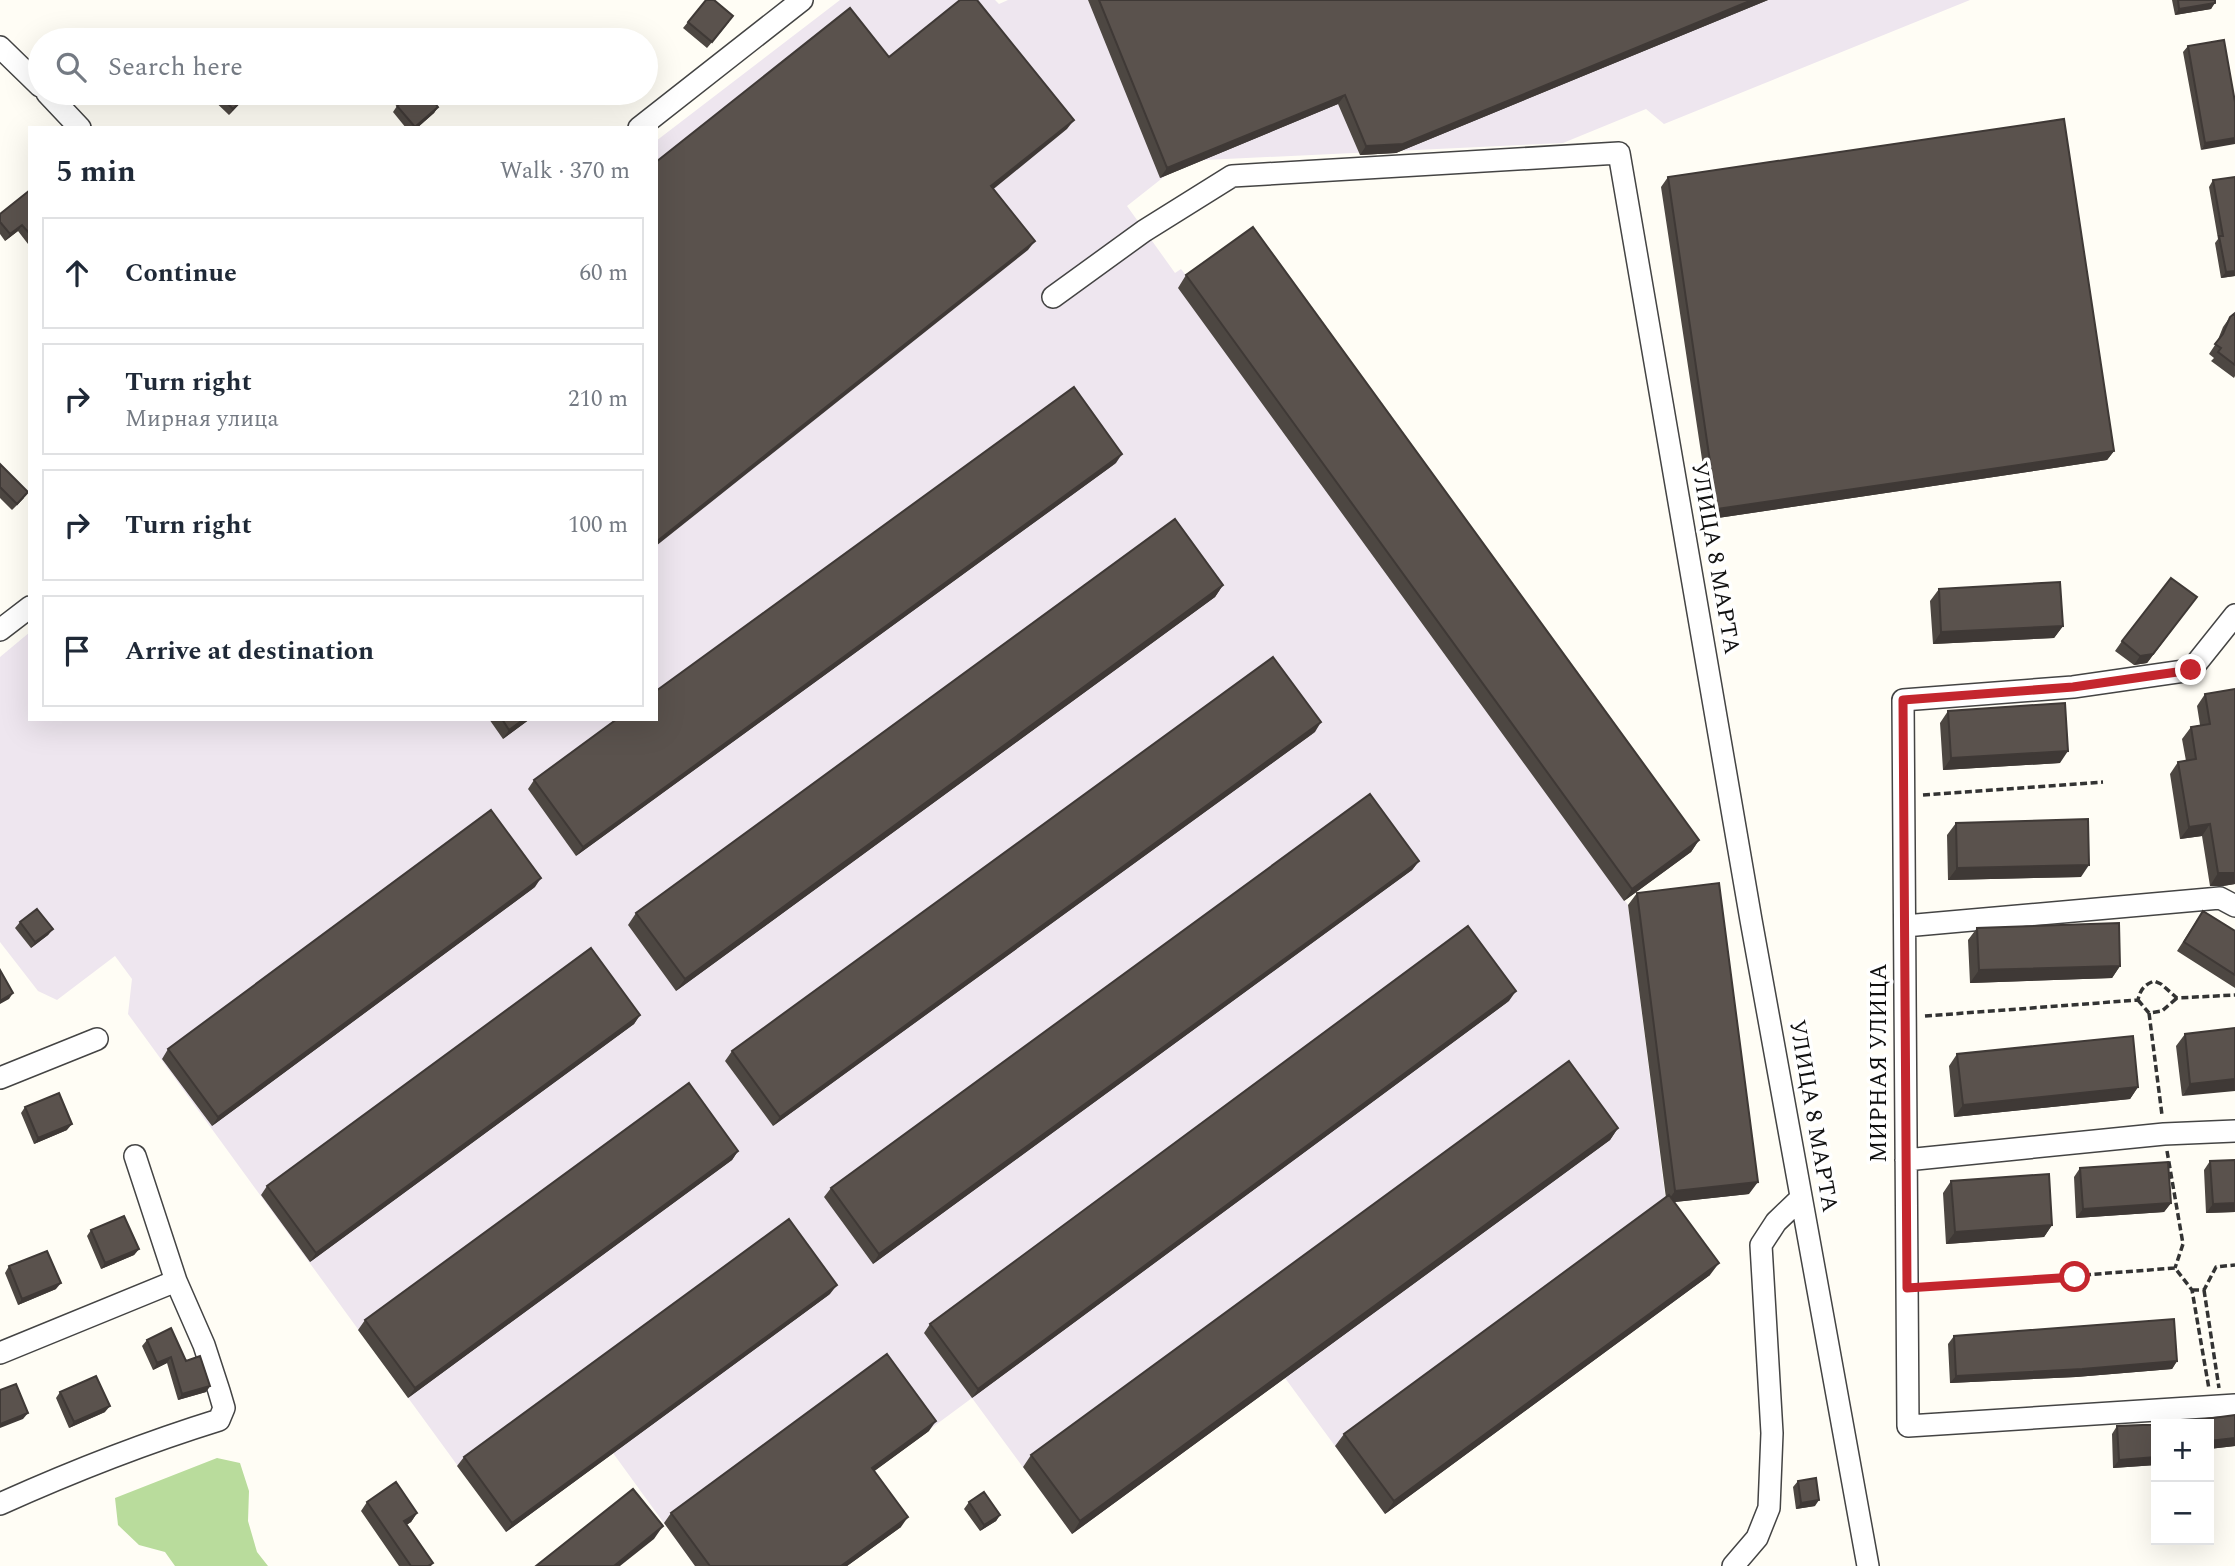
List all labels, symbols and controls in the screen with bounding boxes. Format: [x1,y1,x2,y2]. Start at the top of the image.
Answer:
search box [28,28,658,105]
text: Search here [108,47,243,87]
icon: search [52,48,90,86]
text: 5 min [56,149,136,195]
text: Walk · 370 m [500,154,630,189]
text: Continue [125,253,237,293]
icon: ahead [58,254,96,292]
text: 60 m [579,256,628,291]
text: Turn right [125,362,252,402]
icon: right [58,380,96,418]
text: 210 m [568,382,628,417]
text: Мирная улица [125,402,279,437]
street label: УЛИЦА 8 МАРТА [1681,459,1749,657]
text: Turn right [125,505,252,545]
icon: right [58,506,96,544]
text: 100 m [568,508,628,543]
text: Arrive at destination [125,631,374,671]
icon: arrive [58,632,96,670]
route end [2175,654,2206,685]
street label: МИРНАЯ УЛИЦА [1862,963,1897,1163]
street label: УЛИЦА 8 МАРТА [1779,1017,1847,1215]
route start [2059,1261,2090,1292]
map controls [2151,1419,2214,1545]
button: + [2151,1419,2214,1482]
button: − [2151,1482,2214,1545]

